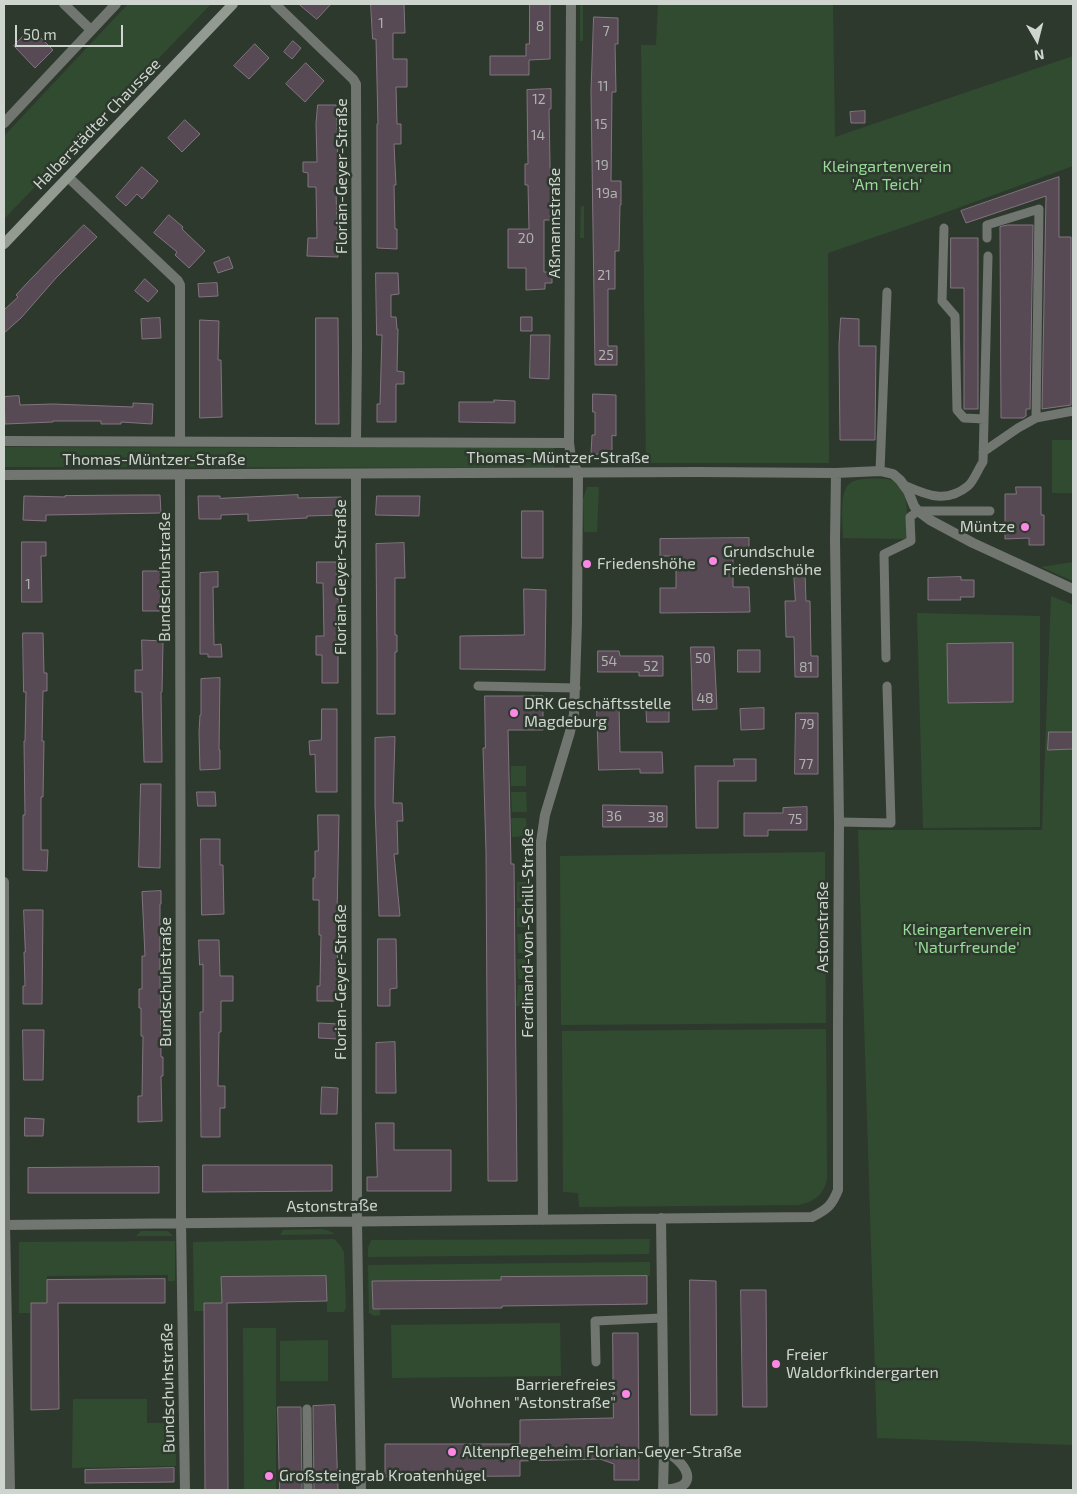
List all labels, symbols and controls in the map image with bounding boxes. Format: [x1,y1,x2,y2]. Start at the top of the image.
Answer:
scale bar [18,15,125,47]
house number: 1 [378,15,384,31]
north arrow [1012,15,1062,65]
house number: 8 [536,18,544,34]
house number: 7 [602,23,610,39]
text: 50 m [23,25,57,43]
text: N [1033,46,1045,64]
street label: Halberstädter Chaussee [29,54,165,194]
house number: 11 [597,78,609,94]
house number: 12 [532,91,546,107]
street label: Florian-Geyer-Straße [332,98,352,254]
house number: 15 [594,116,608,132]
house number: 14 [531,127,545,143]
house number: 19 [595,157,609,173]
park label: Kleingartenverein 'Am Teich' [822,157,952,195]
street label: Aßmannstraße [545,168,565,278]
house number: 19a [596,185,618,201]
house number: 20 [518,230,534,246]
house number: 21 [597,267,611,283]
house number: 25 [598,347,614,363]
street label: Thomas-Müntzer-Straße [466,448,650,468]
street label: Thomas-Müntzer-Straße [62,450,246,470]
street label: Florian-Geyer-Straße [331,499,351,655]
street label: Bundschuhstraße [155,512,175,642]
place label: Müntze [960,517,1015,537]
marker: Müntze [1019,521,1031,533]
place label: Grundschule Friedenshöhe [723,542,822,580]
place label: Friedenshöhe [597,554,696,574]
marker: Grundschule Friedenshöhe [707,555,719,567]
marker: Friedenshöhe [581,558,593,570]
house number: 1 [25,576,31,592]
house number: 50 [695,650,711,666]
house number: 54 [601,653,617,669]
house number: 52 [643,658,659,674]
house number: 81 [799,659,813,675]
house number: 48 [696,690,714,706]
place label: DRK Geschäftsstelle Magdeburg [524,694,671,732]
marker: DRK Geschäftsstelle Magdeburg [508,707,520,719]
house number: 79 [799,716,815,732]
house number: 77 [799,756,813,772]
house number: 36 [606,808,622,824]
house number: 38 [648,809,664,825]
house number: 75 [788,811,802,827]
street label: Ferdinand-von-Schill-Straße [518,828,538,1038]
street label: Astonstraße [813,881,833,973]
street label: Florian-Geyer-Straße [331,904,351,1060]
street label: Bundschuhstraße [156,917,176,1047]
park label: Kleingartenverein 'Naturfreunde' [902,920,1032,958]
street label: Astonstraße [286,1196,378,1216]
street label: Bundschuhstraße [157,1323,179,1453]
place label: Freier Waldorfkindergarten [786,1345,939,1383]
marker: Freier Waldorfkindergarten [770,1358,782,1370]
place label: Barrierefreies Wohnen "Astonstraße" [450,1375,616,1413]
marker: Barrierefreies Wohnen "Astonstraße" [620,1388,632,1400]
place label: Altenpflegeheim Florian-Geyer-Straße [462,1442,742,1462]
marker: Altenpflegeheim Florian-Geyer-Straße [446,1446,458,1458]
place label: Großsteingrab Kroatenhügel [279,1466,486,1486]
marker: Großsteingrab Kroatenhügel [263,1470,275,1482]

